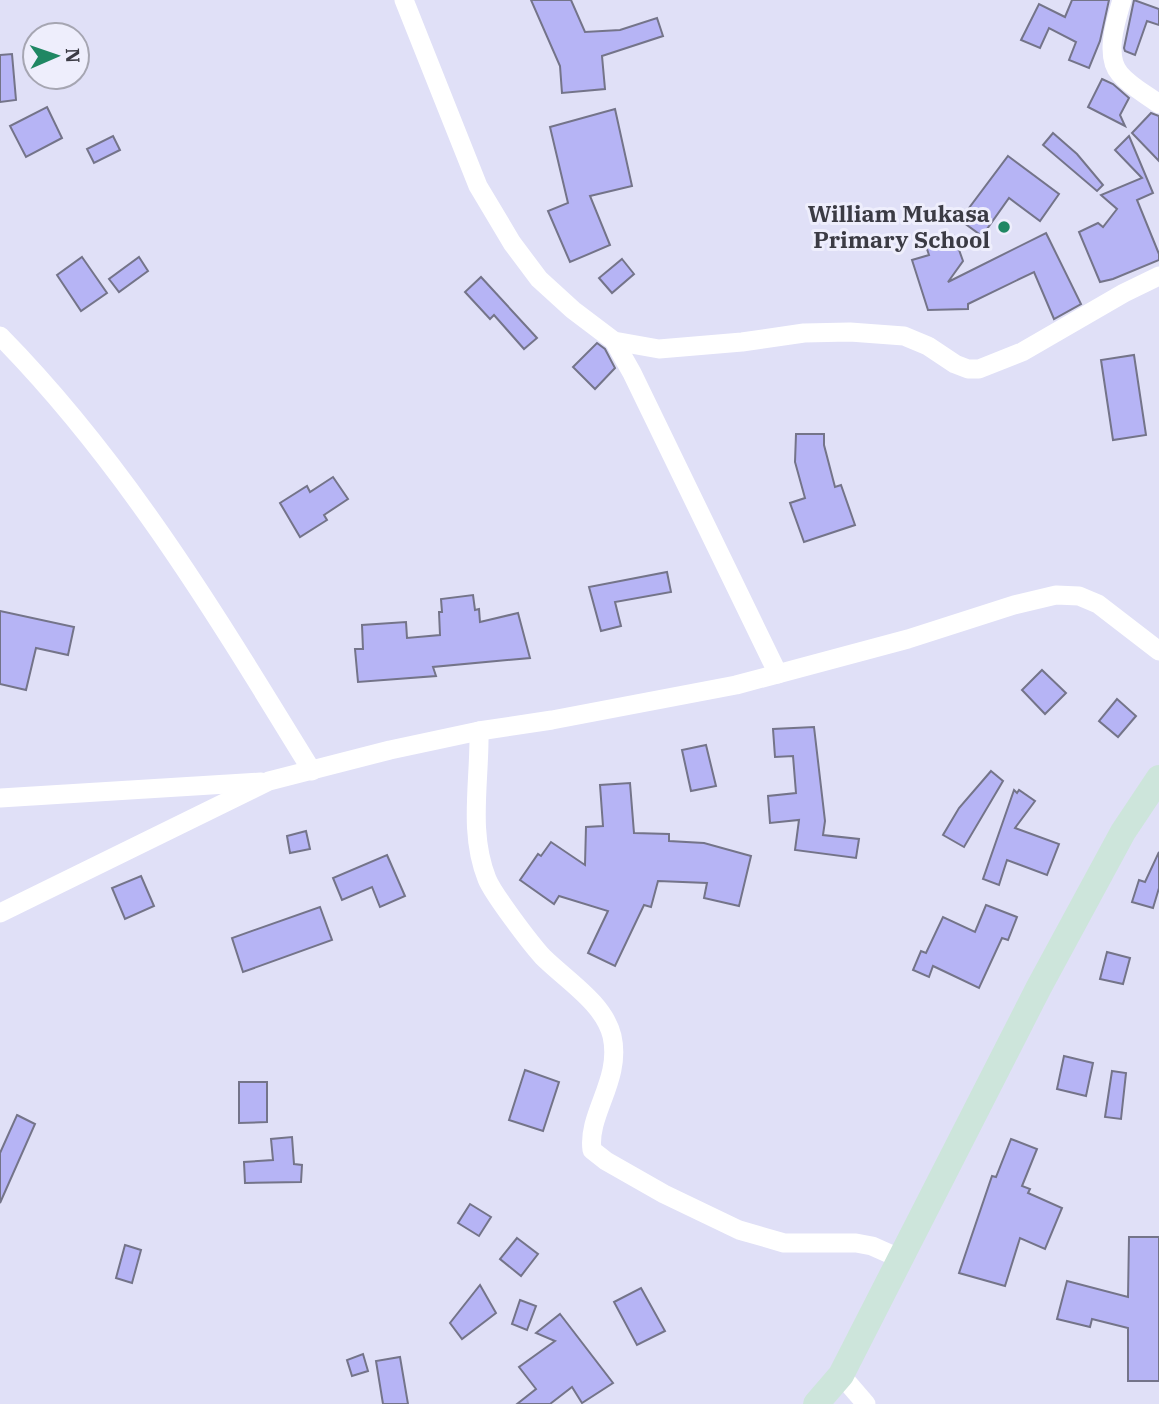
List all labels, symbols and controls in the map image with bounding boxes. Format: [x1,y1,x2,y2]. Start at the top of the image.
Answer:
north arrow [21,21,91,91]
text: N [61,47,85,63]
place label: William Mukasa Primary School [808,198,990,254]
marker: William Mukasa Primary School [996,219,1012,235]

